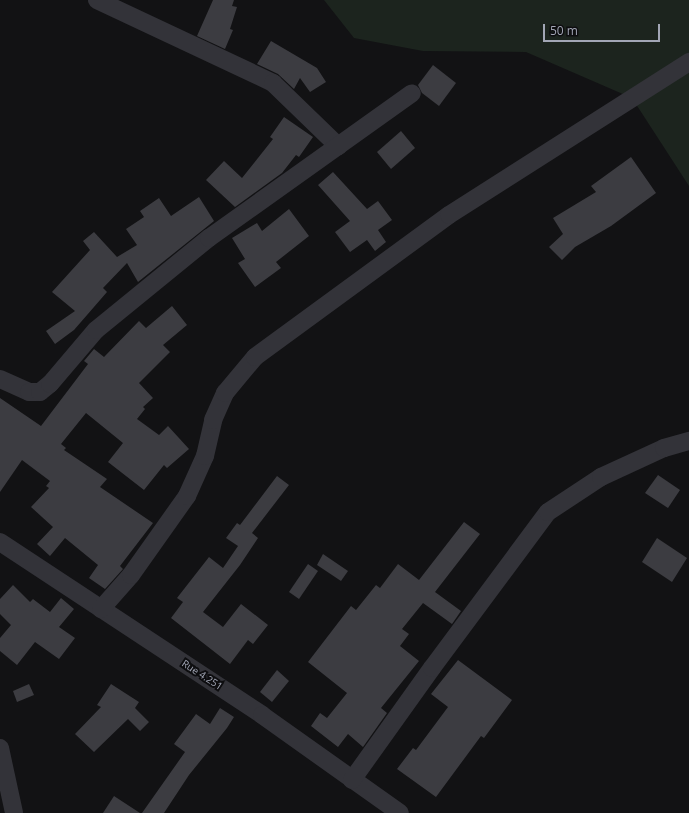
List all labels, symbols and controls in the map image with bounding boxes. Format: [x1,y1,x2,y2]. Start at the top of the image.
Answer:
scale bar [545,16,662,42]
text: 50 m [550,22,578,39]
street label: Rue 4.251 [179,657,225,693]

